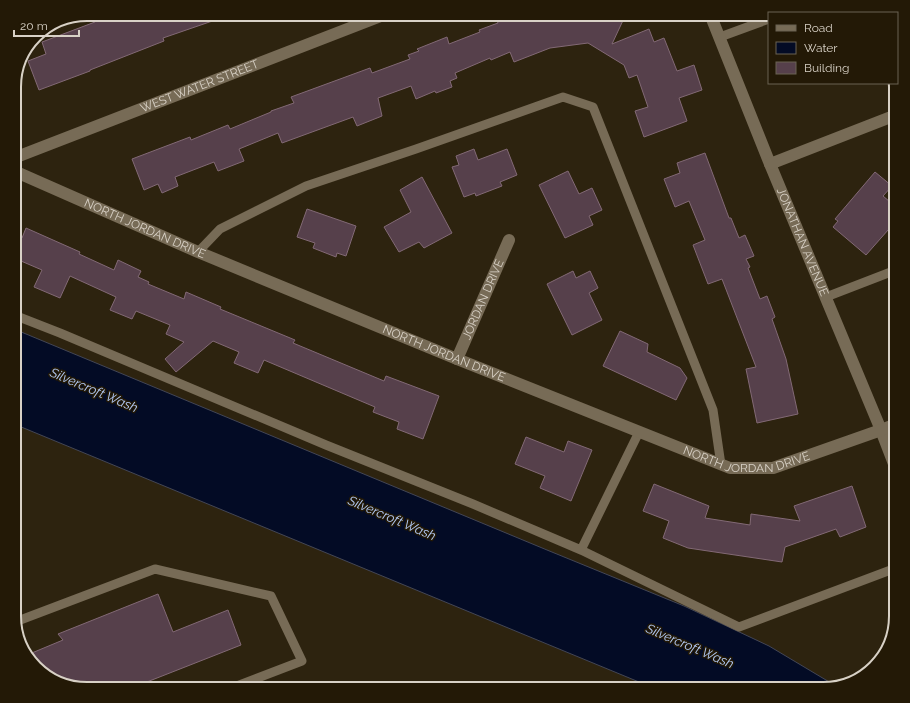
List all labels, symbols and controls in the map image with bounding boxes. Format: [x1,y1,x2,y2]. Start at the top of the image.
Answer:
scale bar [14,12,79,38]
legend [768,12,898,84]
text: 20 m [20,19,48,33]
text: Road [804,21,833,35]
text: Water [804,41,838,55]
street label: WEST WATER STREET [138,57,261,115]
text: Building [804,61,850,75]
street label: JONATHAN AVENUE [774,186,831,298]
street label: NORTH JORDAN DRIVE [82,196,208,261]
street label: JORDAN DRIVE [459,257,507,342]
street label: NORTH JORDAN DRIVE [380,322,507,385]
water label: Silvercroft Wash [47,364,140,415]
street label: NORTH JORDAN DRIVE [681,443,812,475]
water label: Silvercroft Wash [345,492,438,543]
water label: Silvercroft Wash [643,620,736,671]

